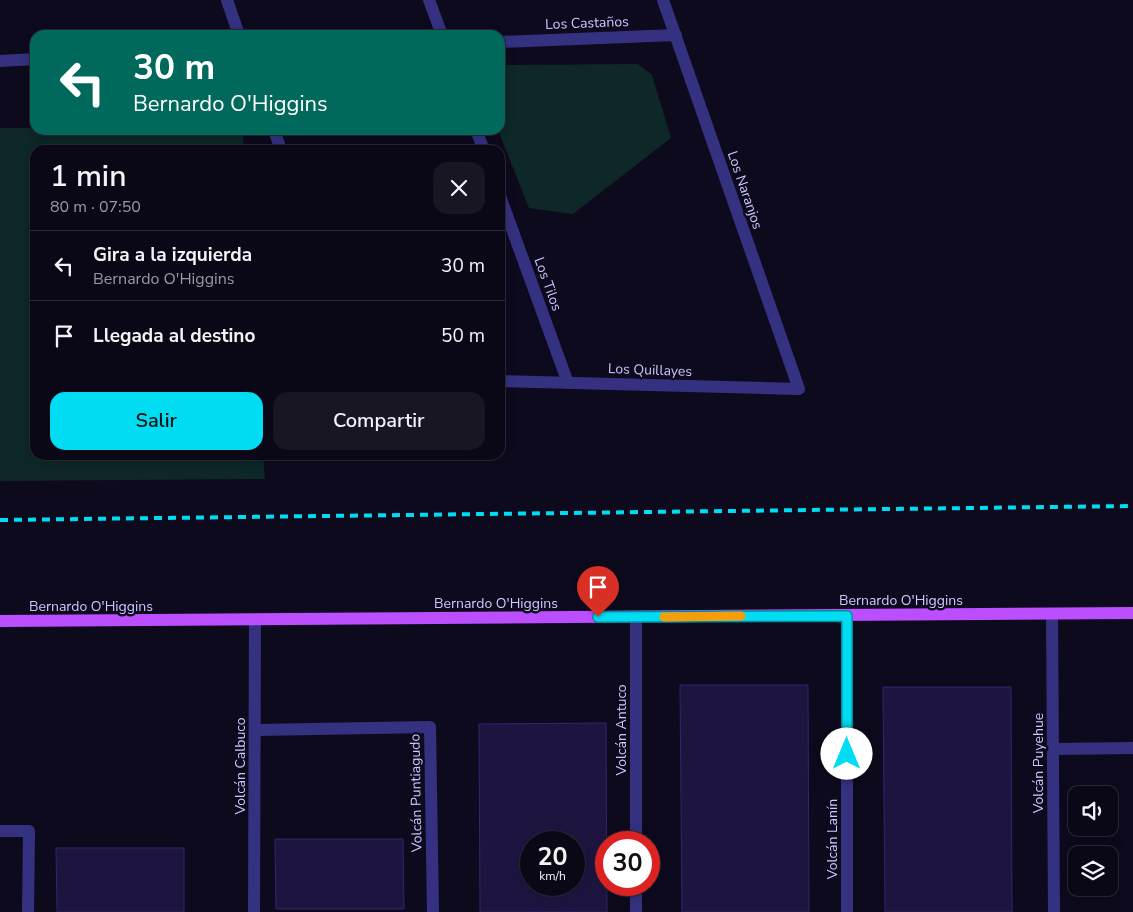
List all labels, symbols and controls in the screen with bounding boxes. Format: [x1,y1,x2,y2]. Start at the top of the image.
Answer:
street label: Los Castaños [545,12,629,34]
text: 30 m [133,44,215,91]
icon: left [50,50,115,115]
text: Bernardo O'Higgins [133,89,328,119]
street label: Los Naranjos [723,148,767,232]
text: 1 min [50,156,126,197]
button: close [433,162,485,214]
text: 80 m · 07:50 [50,196,141,218]
text: Gira a la izquierda [93,242,252,268]
icon: left [50,252,78,280]
text: 30 m [441,253,485,279]
street label: Los Tilos [530,254,567,314]
text: Bernardo O'Higgins [93,268,235,290]
icon: arrive [50,322,78,350]
text: Llegada al destino [93,323,255,349]
text: 50 m [441,323,485,349]
street label: Los Quillayes [607,359,693,381]
button: Salir [50,392,263,450]
button: Compartir [273,392,485,450]
pin [577,566,619,617]
icon: arrive [584,573,612,601]
street label: Bernardo O'Higgins [839,591,963,610]
street label: Bernardo O'Higgins [434,594,558,613]
street label: Bernardo O'Higgins [29,597,153,616]
street label: Volcán Antuco [612,684,631,777]
street label: Volcán Puyehue [1029,713,1048,814]
street label: Volcán Calbuco [231,717,250,815]
position arrow [820,727,872,779]
street label: Volcán Puntiagudo [405,734,427,853]
map controls [1068,786,1118,896]
button: sound [1068,786,1118,836]
street label: Volcán Lanín [823,799,842,880]
speed limit sign: 30 [595,831,660,896]
text: 20 [537,840,568,874]
button: layers [1068,846,1118,896]
text: km/h [539,868,566,884]

